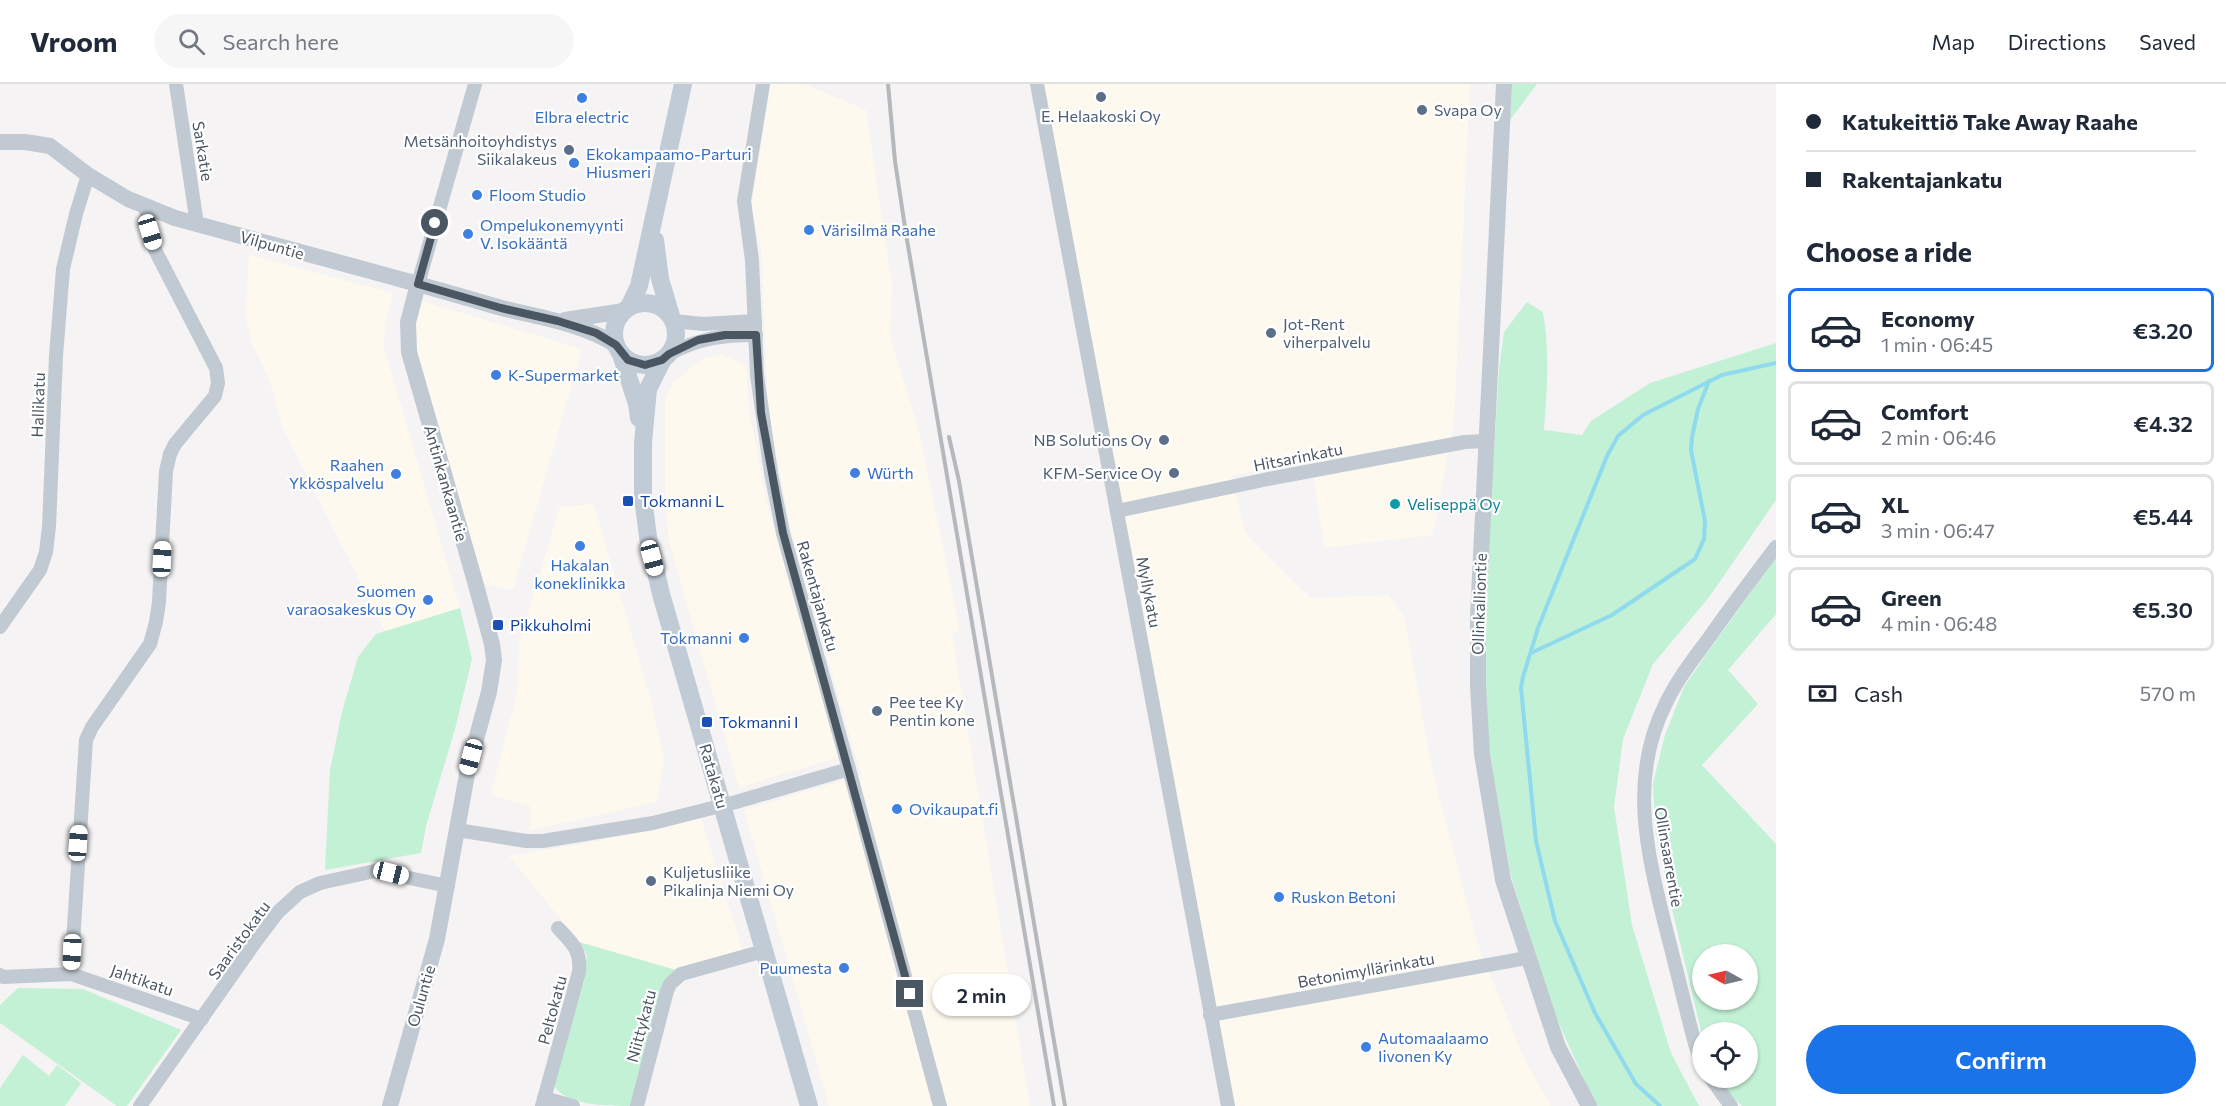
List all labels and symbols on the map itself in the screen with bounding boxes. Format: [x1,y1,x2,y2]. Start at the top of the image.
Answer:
marker: E. Helaakoski Oy [1094,90,1108,104]
marker: Elbra electric [575,91,589,105]
place label: Svapa Oy [1434,100,1502,119]
marker: Svapa Oy [1415,103,1429,117]
place label: E. Helaakoski Oy [1041,106,1161,125]
place label: Elbra electric [535,107,629,126]
street label: Sarkatie [189,120,218,182]
place label: Metsänhoitoyhdistys Siikalakeus [403,131,557,168]
marker: Metsänhoitoyhdistys Siikalakeus [562,143,576,157]
place label: Ekokampaamo-Parturi Hiusmeri [586,144,752,181]
marker: Ekokampaamo-Parturi Hiusmeri [567,156,581,170]
place label: Floom Studio [489,185,586,204]
marker: Floom Studio [470,188,484,202]
route start [421,209,448,236]
car [136,212,164,252]
place label: Ompelukonemyynti V. Isokääntä [480,215,624,252]
place label: Värisilmä Raahe [821,220,936,239]
marker: Värisilmä Raahe [802,223,816,237]
street label: Vilpuntie [238,226,306,263]
marker: Ompelukonemyynti V. Isokääntä [461,227,475,241]
place label: Jot-Rent viherpalvelu [1283,314,1371,351]
marker: Jot-Rent viherpalvelu [1264,326,1278,340]
place label: K-Supermarket [508,365,620,384]
marker: K-Supermarket [489,368,503,382]
street label: Hallikatu [27,372,48,438]
street label: Antinkankaantie [421,423,472,543]
place label: NB Solutions Oy [1034,430,1152,449]
marker: NB Solutions Oy [1157,433,1171,447]
street label: Hitsarinkatu [1252,439,1344,474]
place label: Raahen Ykköspalvelu [289,455,384,492]
place label: Würth [867,463,914,482]
place label: KFM-Service Oy [1043,463,1162,482]
marker: Würth [848,466,862,480]
marker: KFM-Service Oy [1167,466,1181,480]
marker: Raahen Ykköspalvelu [389,467,403,481]
place label: Tokmanni L [640,491,724,510]
marker: Tokmanni L [621,494,635,508]
place label: Veliseppä Oy [1407,494,1501,513]
marker: Veliseppä Oy [1388,497,1402,511]
car [639,538,665,578]
street label: Rakentajankatu [794,538,843,653]
marker: Hakalan koneklinikka [573,539,587,553]
car [152,541,172,577]
street label: Ollinkalliontie [1467,553,1490,655]
place label: Hakalan koneklinikka [534,555,626,592]
street label: Myllykatu [1133,555,1166,629]
place label: Suomen varaosakeskus Oy [287,581,416,618]
marker: Suomen varaosakeskus Oy [421,593,435,607]
place label: Pikkuholmi [510,615,591,634]
marker: Pikkuholmi [491,618,505,632]
place label: Tokmanni [660,628,732,647]
marker: Tokmanni [737,631,751,645]
place label: Pee tee Ky Pentin kone [889,692,975,729]
marker: Pee tee Ky Pentin kone [870,704,884,718]
place label: Tokmanni I [719,712,799,731]
marker: Tokmanni I [700,715,714,729]
car [458,737,484,777]
street label: Ratakatu [696,741,733,810]
place label: Ovikaupat.fi [909,799,998,818]
marker: Ovikaupat.fi [890,802,904,816]
street label: Ollinsaarentie [1651,805,1688,908]
car [68,824,88,862]
car [371,860,411,886]
place label: Kuljetusliike Pikalinja Niemi Oy [663,862,794,899]
marker: Kuljetusliike Pikalinja Niemi Oy [644,874,658,888]
place label: Ruskon Betoni [1291,887,1396,906]
marker: Ruskon Betoni [1272,890,1286,904]
street label: Saaristokatu [204,897,273,983]
car [62,934,82,970]
north arrow [1692,944,1758,1010]
street label: Betonimyllärinkatu [1296,948,1436,991]
place label: Puumesta [760,958,832,977]
street label: Jahtikatu [108,960,176,999]
marker: Puumesta [837,961,851,975]
street label: Ouluntie [403,963,438,1029]
street label: Peltokatu [533,973,570,1047]
callout: 2 min [931,973,1030,1015]
route end [896,980,923,1007]
street label: Niittykatu [622,988,659,1064]
place label: Automaalaamo Iivonen Ky [1378,1028,1489,1065]
marker: Automaalaamo Iivonen Ky [1359,1040,1373,1054]

